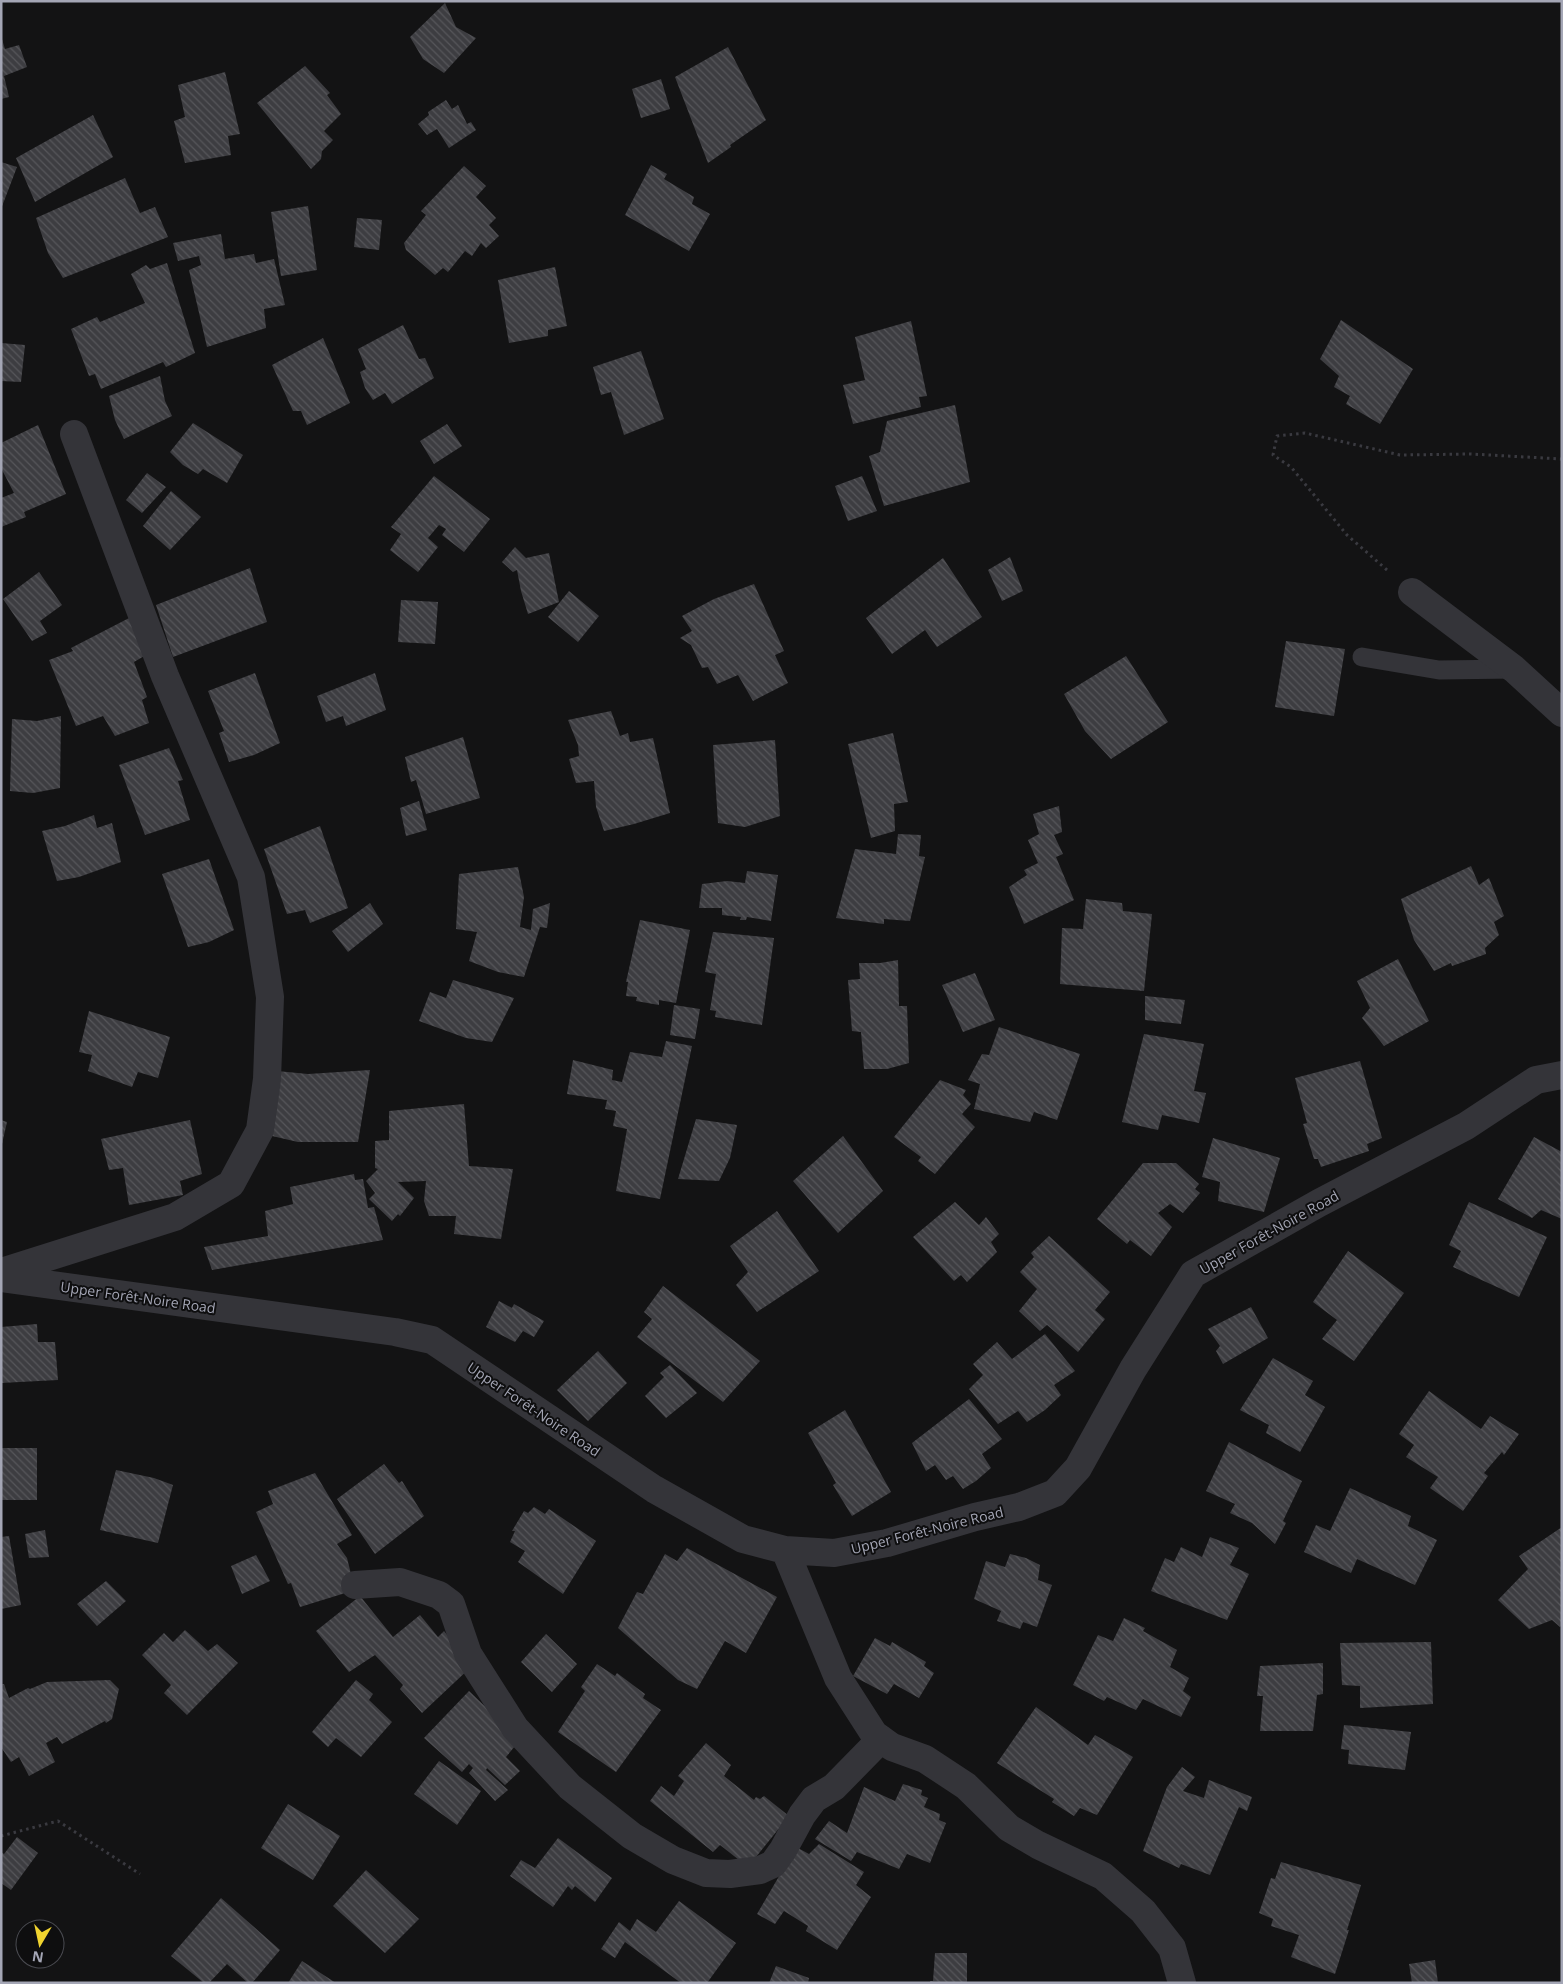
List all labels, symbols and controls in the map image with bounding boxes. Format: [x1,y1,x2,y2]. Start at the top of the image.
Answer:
street label: Upper Forêt-Noire Road [1196,1186,1342,1278]
street label: Upper Forêt-Noire Road [59,1277,217,1317]
street label: Upper Forêt-Noire Road [464,1357,604,1461]
street label: Upper Forêt-Noire Road [849,1502,1005,1558]
north arrow [15,1919,65,1969]
text: N [31,1947,45,1968]

